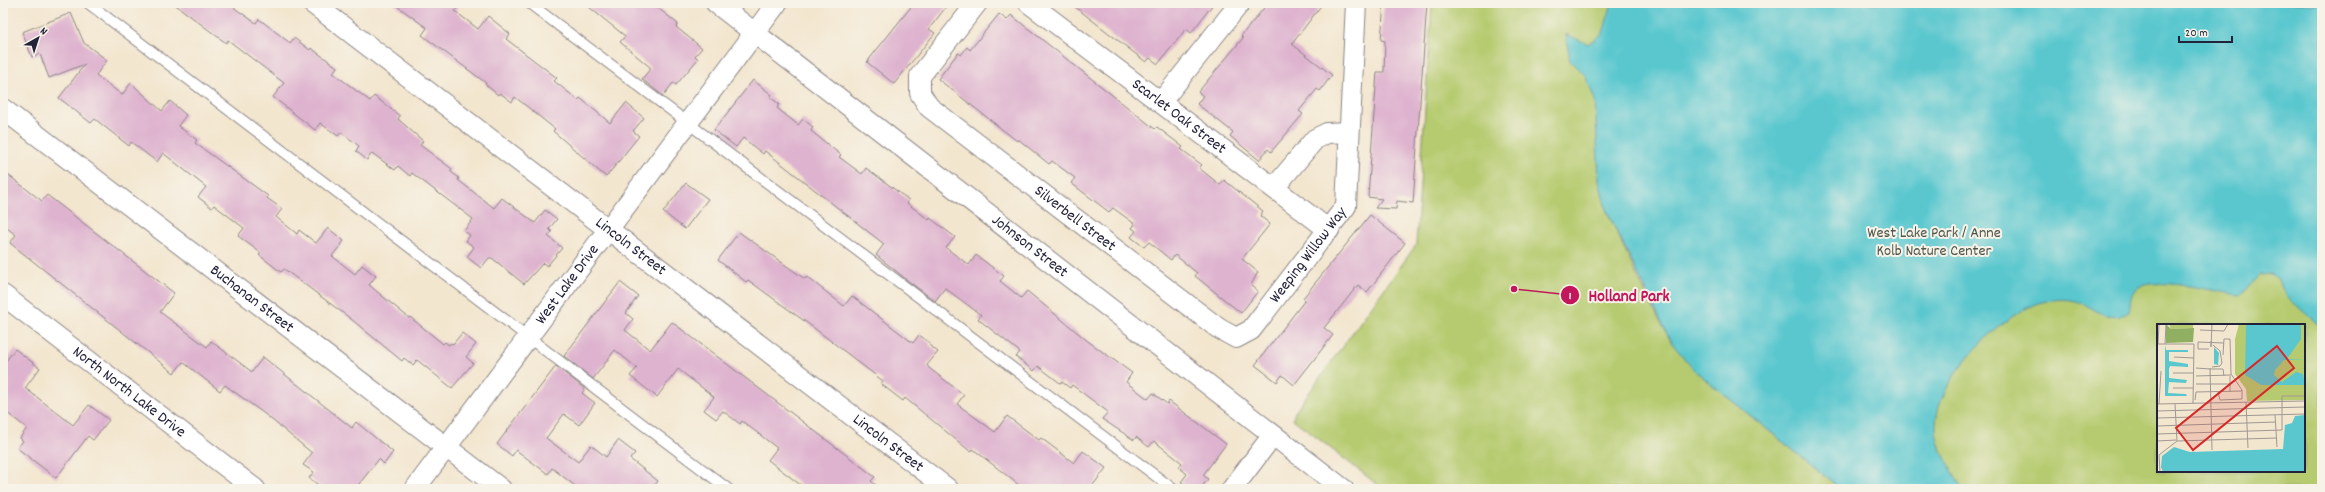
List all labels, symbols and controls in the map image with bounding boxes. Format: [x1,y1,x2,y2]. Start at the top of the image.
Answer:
north arrow [18,18,58,58]
scale bar [2179,18,2232,44]
text: N [36,24,51,40]
text: 20 m [2185,25,2208,42]
street label: Scarlet Oak Street [1127,73,1231,160]
street label: Silverbell Street [1029,180,1121,257]
street label: Weeping Willow Way [1264,202,1353,308]
street label: Johnson Street [987,209,1073,283]
street label: Lincoln Street [590,212,671,281]
park label: West Lake Park / Anne Kolb Nature Center [1867,222,2001,263]
street label: West Lake Drive [530,240,605,329]
street label: Buchanan Street [205,259,299,339]
callout: Holland Park [1560,280,1677,309]
text: Holland Park [1588,286,1670,310]
text: 1 [1569,288,1572,305]
inset map [2157,324,2305,472]
street label: North North Lake Drive [67,341,191,443]
street label: Lincoln Street [848,408,929,478]

